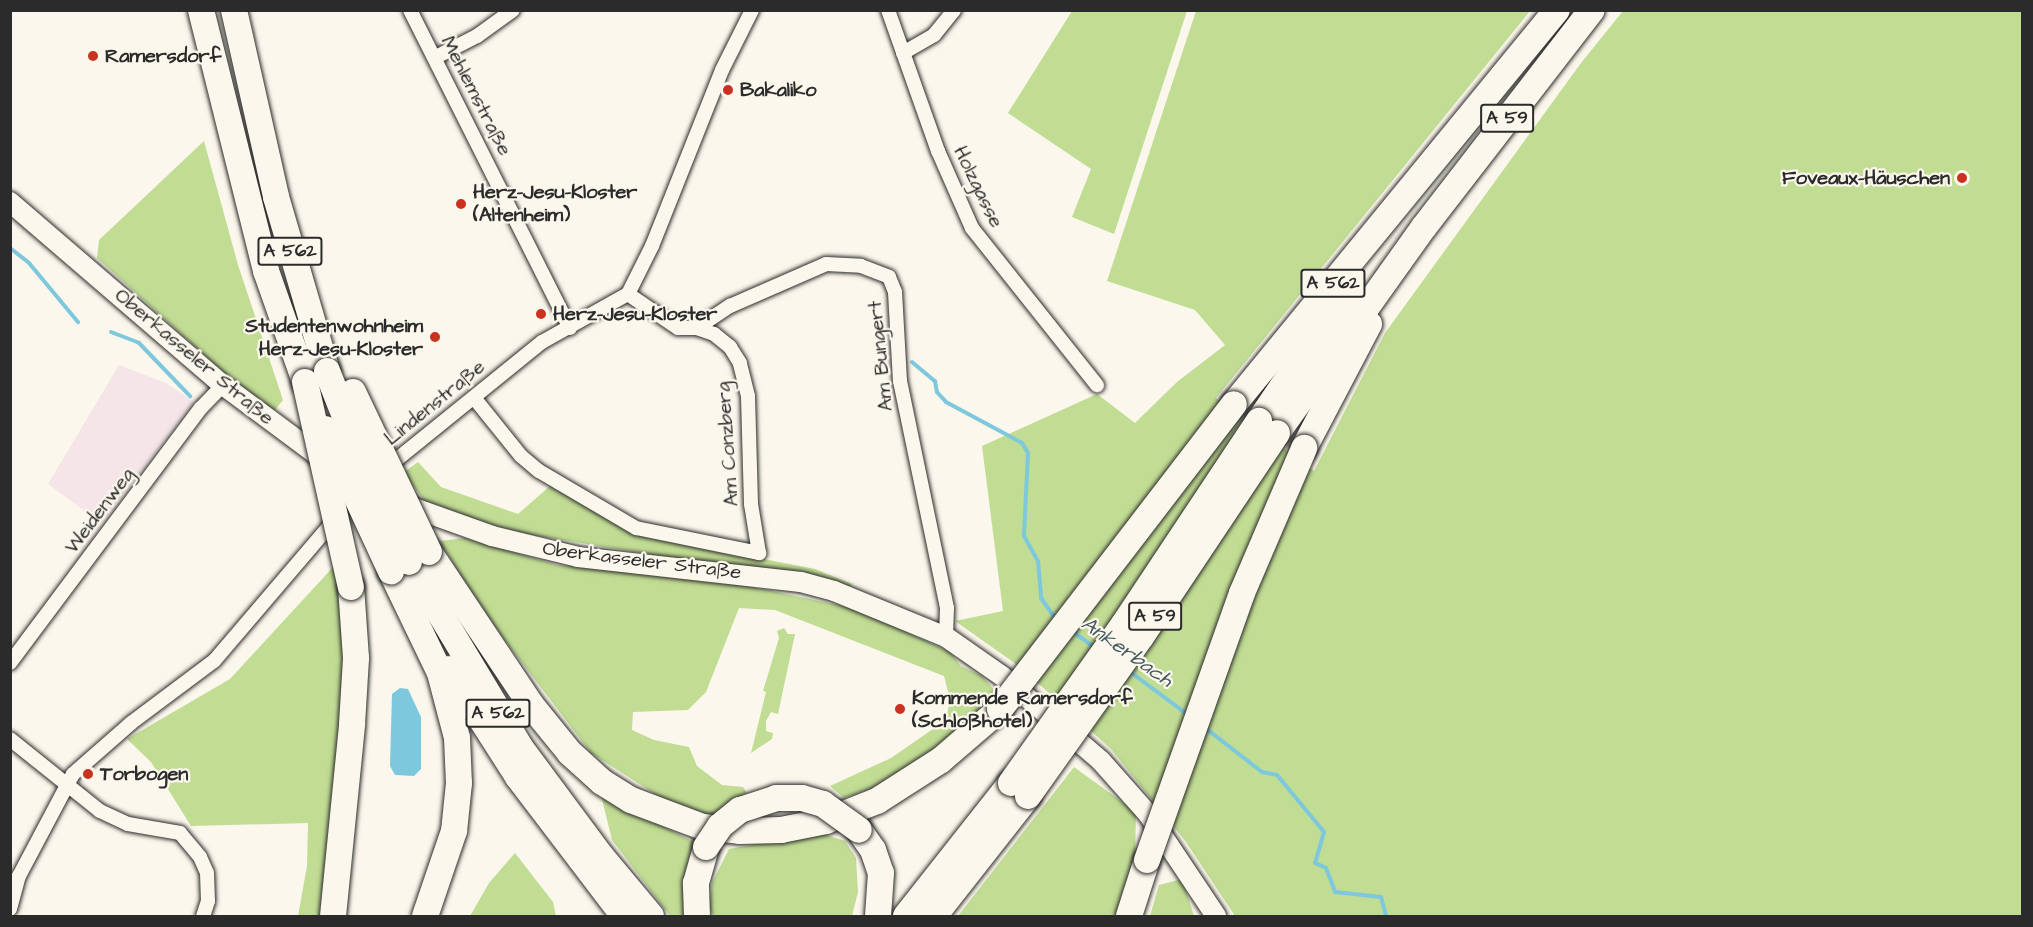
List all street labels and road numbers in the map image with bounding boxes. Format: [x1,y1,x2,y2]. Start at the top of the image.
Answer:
street label: Mehlemstraße [436,32,516,160]
road number: A 59 [1480,103,1534,133]
street label: Holzgasse [948,142,1008,232]
road number: A 562 [257,236,323,266]
road number: A 562 [1300,268,1366,298]
street label: Oberkasseler Straße [110,284,278,430]
street label: Am Bungert [863,300,899,412]
street label: Lindenstraße [380,355,490,451]
street label: Am Conzberg [712,381,744,507]
street label: Weidenweg [60,463,140,559]
street label: Oberkasseler Straße [541,537,743,585]
road number: A 59 [1128,601,1182,631]
road number: A 562 [465,698,531,728]

